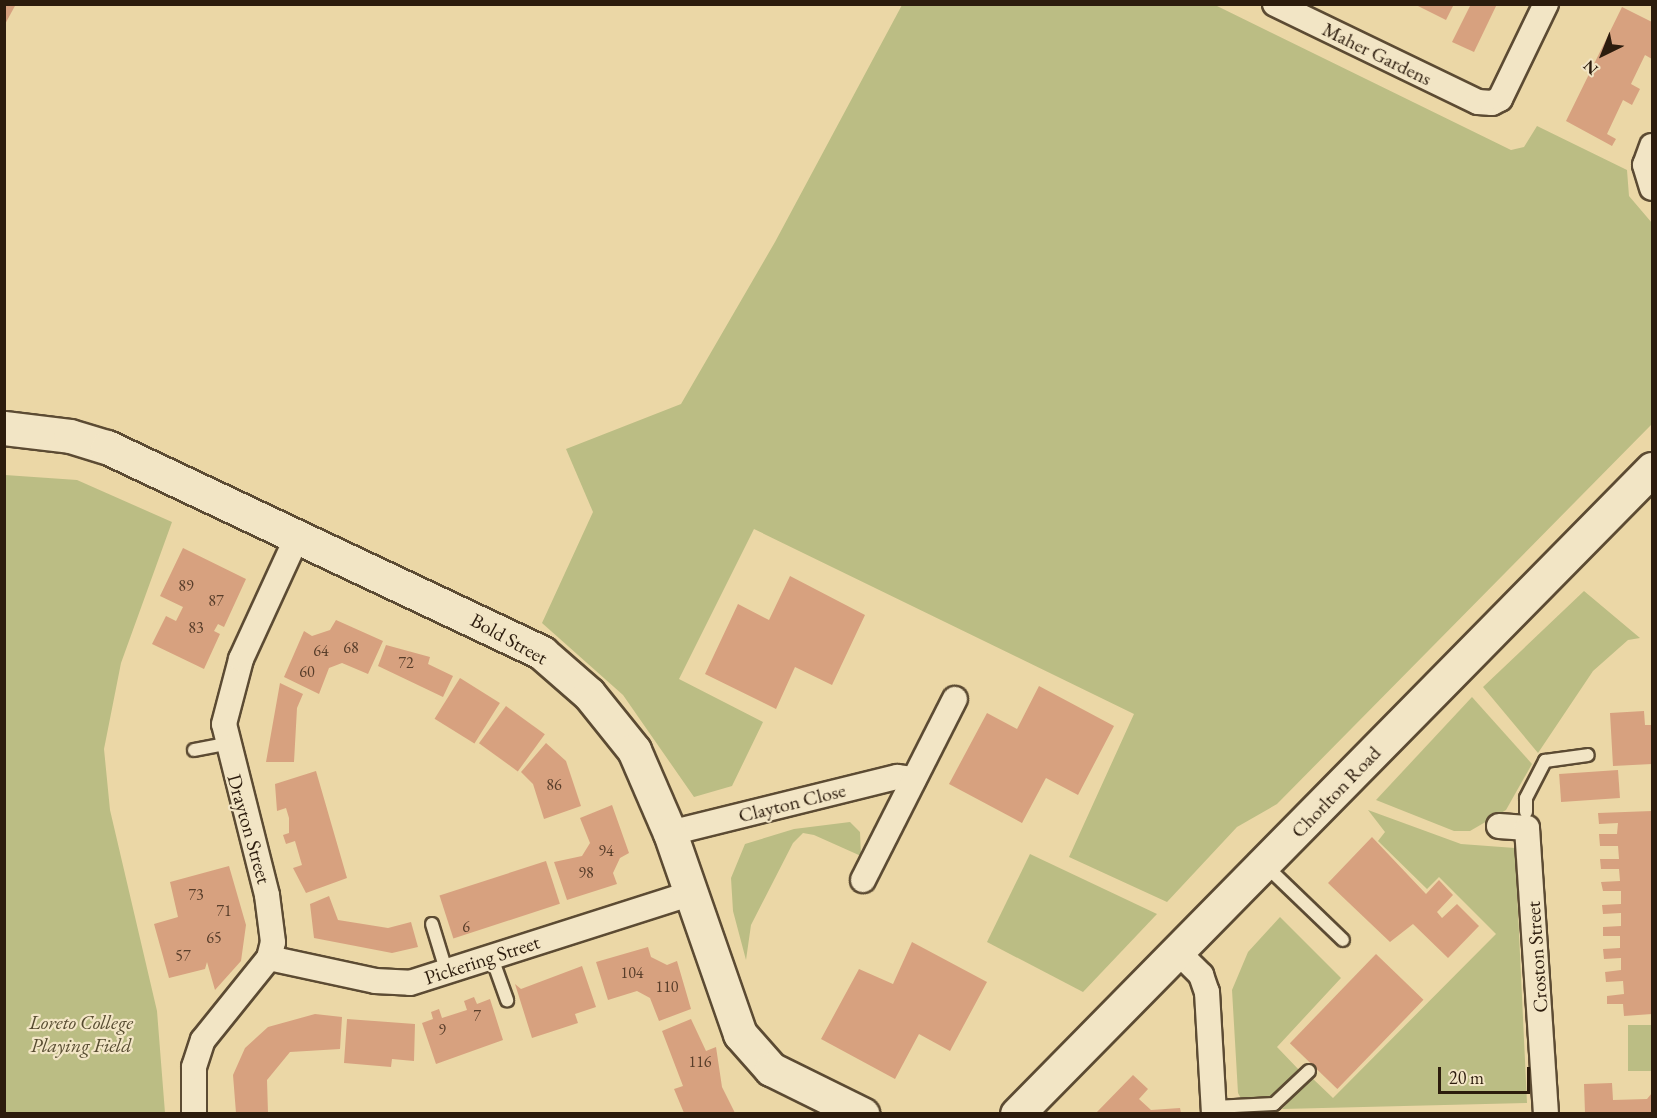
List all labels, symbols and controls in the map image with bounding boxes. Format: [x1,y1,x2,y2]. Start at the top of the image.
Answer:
street label: Maher Gardens [1318,17,1436,91]
north arrow [1573,24,1633,84]
text: N [1578,55,1602,80]
house number: 89 [178,576,194,596]
house number: 87 [208,591,224,611]
street label: Bold Street [466,608,552,670]
house number: 83 [188,618,204,638]
house number: 68 [343,638,359,658]
house number: 64 [313,641,329,661]
house number: 72 [398,653,414,673]
house number: 60 [299,662,315,682]
street label: Chorlton Road [1286,741,1386,843]
street label: Drayton Street [222,771,276,887]
house number: 86 [546,775,562,795]
street label: Clayton Close [736,778,848,828]
house number: 94 [598,841,614,861]
house number: 98 [578,863,594,883]
house number: 73 [188,885,204,905]
street label: Croston Street [1521,900,1553,1014]
house number: 71 [216,901,232,921]
house number: 6 [462,917,470,937]
house number: 65 [206,928,222,948]
street label: Pickering Street [421,930,543,990]
house number: 57 [175,946,191,966]
house number: 104 [620,963,644,983]
house number: 110 [655,977,679,997]
house number: 7 [473,1006,481,1026]
park label: Loreto College Playing Field [29,1011,133,1058]
house number: 9 [438,1020,446,1040]
house number: 116 [688,1052,712,1072]
scale bar [1441,1055,1532,1093]
text: 20 m [1449,1066,1484,1089]

